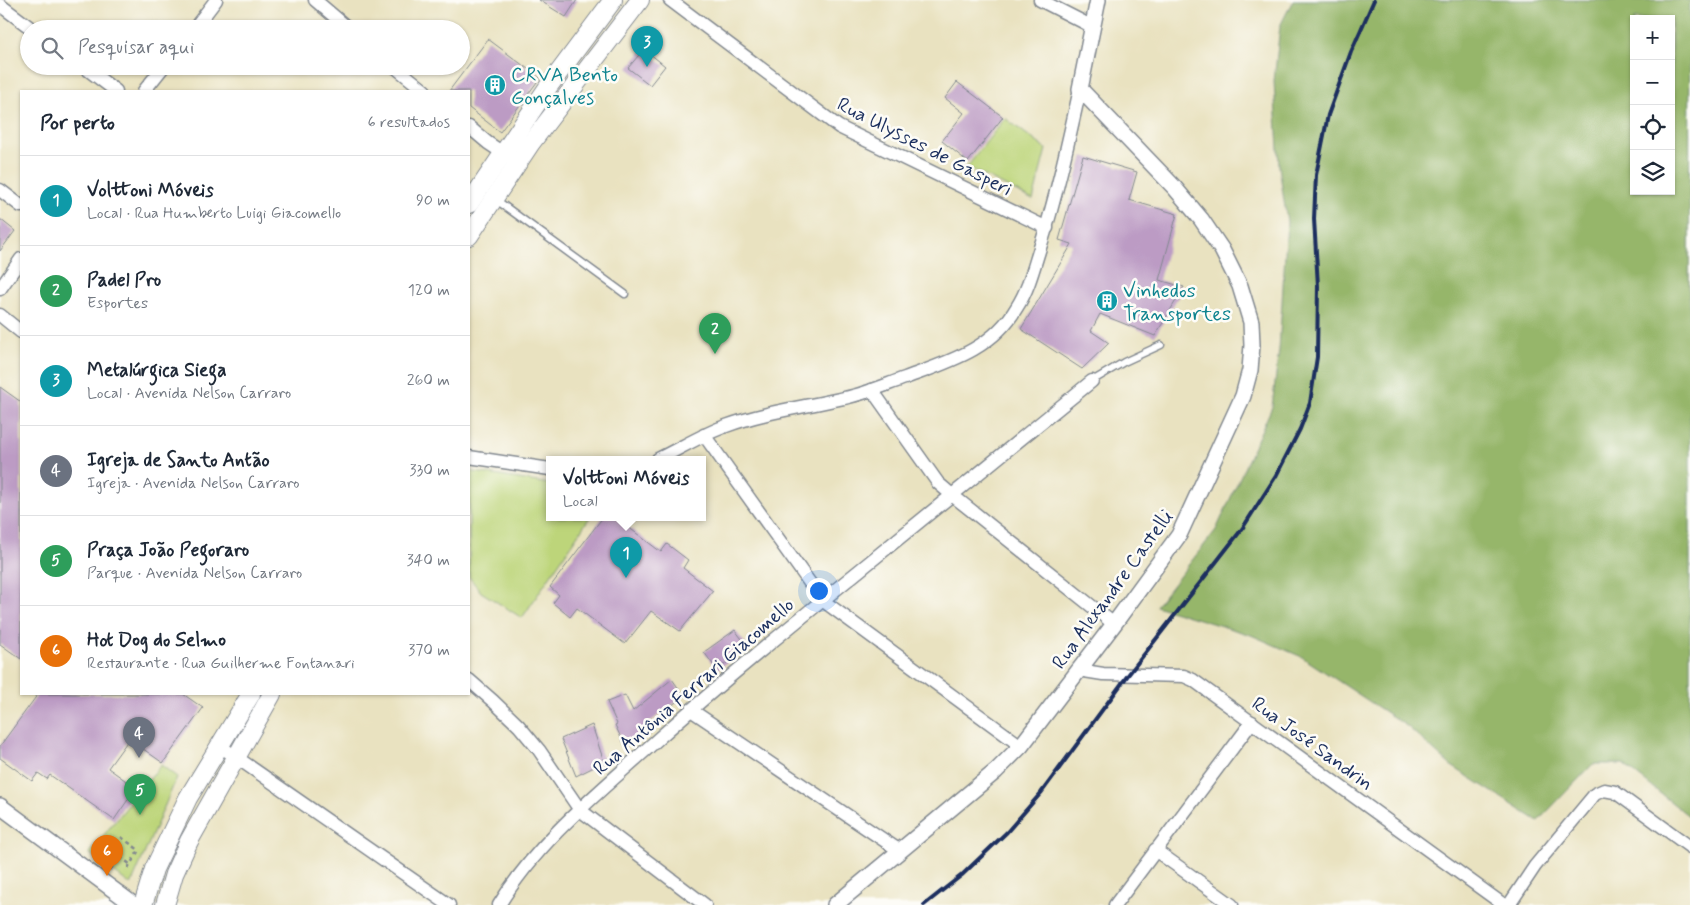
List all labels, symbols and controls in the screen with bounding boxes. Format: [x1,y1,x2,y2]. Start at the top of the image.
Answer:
map controls [1630,15,1675,195]
button: + [1630,15,1675,60]
search box [20,20,470,75]
pin: 3 [631,26,663,67]
icon: search [38,34,66,62]
text: Pesquisar aqui [78,35,194,60]
button: − [1630,60,1675,105]
place label: CRVA Bento Gonçalves [511,62,618,112]
building icon: CRVA Bento Gonçalves [483,73,507,97]
street label: Rua Ulysses de Gasperi [832,91,1017,203]
button: locate [1630,105,1675,150]
text: Por perto [40,109,115,137]
text: 6 resultados [368,112,450,133]
button: layers [1630,150,1675,195]
text: Volttoni Móveis [87,178,214,203]
text: 1 [52,190,60,211]
text: 90 m [416,190,450,211]
text: Local · Rua Humberto Luigi Giacomello [87,203,341,224]
text: Padel Pro [87,268,161,293]
place label: Vinhedos Transportes [1123,278,1231,328]
text: 2 [52,280,60,301]
text: 120 m [408,280,450,301]
building icon: Vinhedos Transportes [1095,289,1119,313]
text: Esportes [87,293,148,314]
pin: 2 [699,313,731,354]
text: Metalúrgica Siega [87,358,227,383]
text: 3 [52,370,60,391]
text: 260 m [407,370,450,391]
text: Local · Avenida Nelson Carraro [87,383,291,404]
text: Igreja de Santo Antão [87,448,270,473]
popup [546,456,706,521]
text: 4 [51,460,61,481]
text: 330 m [409,460,450,481]
text: Volttoni Móveis [563,466,689,491]
text: Igreja · Avenida Nelson Carraro [87,473,300,494]
text: Local [563,491,598,512]
street label: Rua Alexandre Castelli [1046,505,1180,675]
pin: 1 [610,537,642,578]
text: Praça João Pegoraro [87,538,249,563]
text: 5 [51,550,61,571]
text: 340 m [406,550,450,571]
text: Parque · Avenida Nelson Carraro [87,563,302,584]
your location [806,578,832,604]
street label: Rua Antônia Ferrari Giacomello [588,592,800,782]
text: Hot Dog do Selmo [87,628,226,653]
text: 6 [52,640,60,661]
text: 370 m [408,640,450,661]
text: Restaurante · Rua Guilherme Fontanari [87,653,355,674]
street label: Rua José Sandrin [1246,691,1378,798]
pin: 4 [123,717,155,758]
pin: 5 [124,774,156,815]
pin: 6 [91,835,123,876]

